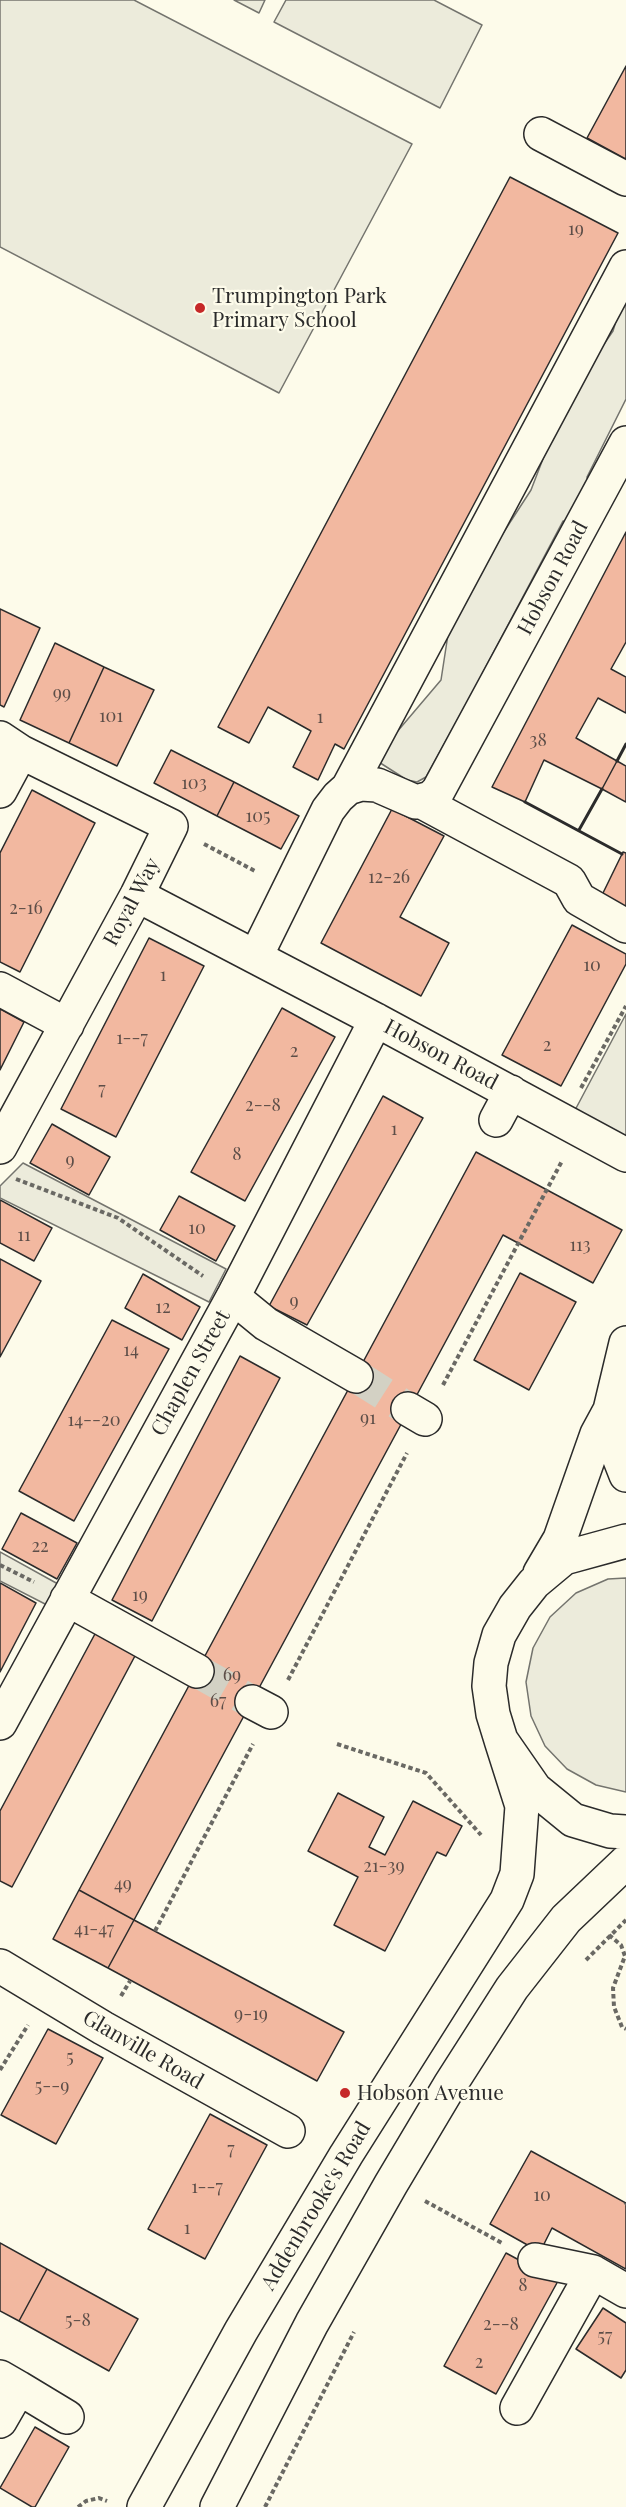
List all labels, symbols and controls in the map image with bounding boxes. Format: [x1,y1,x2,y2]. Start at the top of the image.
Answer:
house number: 19 [568,218,584,240]
place label: Trumpington Park Primary School [212,283,387,333]
marker: Trumpington Park Primary School [193,301,207,315]
street label: Hobson Road [512,517,594,639]
house number: 99 [53,682,71,704]
house number: 101 [99,705,123,727]
house number: 1 [317,706,323,728]
house number: 38 [529,729,547,751]
house number: 103 [181,772,207,794]
house number: 105 [246,805,270,827]
street label: Royal Way [98,854,166,950]
house number: 12-26 [368,866,410,888]
house number: 2-16 [9,897,43,919]
house number: 10 [583,954,601,976]
house number: 1 [160,964,166,986]
street label: Hobson Road [380,1014,502,1096]
house number: 1--7 [116,1027,148,1049]
house number: 2 [543,1034,551,1056]
house number: 2 [290,1040,298,1062]
house number: 7 [98,1078,106,1100]
house number: 2--8 [245,1094,281,1116]
house number: 1 [391,1118,397,1140]
house number: 8 [232,1143,242,1165]
house number: 9 [65,1149,75,1171]
house number: 10 [188,1217,206,1239]
house number: 11 [17,1224,31,1246]
house number: 113 [569,1234,591,1256]
house number: 9 [289,1290,299,1312]
house number: 12 [155,1296,171,1318]
street label: Chaplen Street [146,1306,236,1440]
house number: 14 [123,1339,139,1361]
house number: 91 [360,1407,376,1429]
house number: 14--20 [68,1409,120,1431]
house number: 22 [31,1535,49,1557]
house number: 19 [132,1584,148,1606]
house number: 69 [223,1664,241,1686]
house number: 67 [210,1690,226,1712]
house number: 21-39 [363,1855,405,1877]
house number: 49 [114,1873,132,1895]
house number: 41-47 [74,1918,114,1940]
house number: 9-19 [234,2003,268,2025]
street label: Glanville Road [78,2005,208,2095]
house number: 5 [66,2046,74,2068]
house number: 5--9 [35,2075,69,2097]
place label: Hobson Avenue [357,2080,504,2106]
marker: Hobson Avenue [338,2086,352,2100]
street label: Addenbrooke's Road [256,2117,376,2295]
house number: 7 [227,2138,235,2160]
house number: 1--7 [191,2176,223,2198]
house number: 10 [533,2184,551,2206]
house number: 1 [184,2217,190,2239]
house number: 8 [518,2274,528,2296]
house number: 5-8 [65,2309,91,2331]
house number: 2--8 [483,2313,519,2335]
house number: 57 [598,2325,612,2347]
house number: 2 [475,2351,483,2373]

